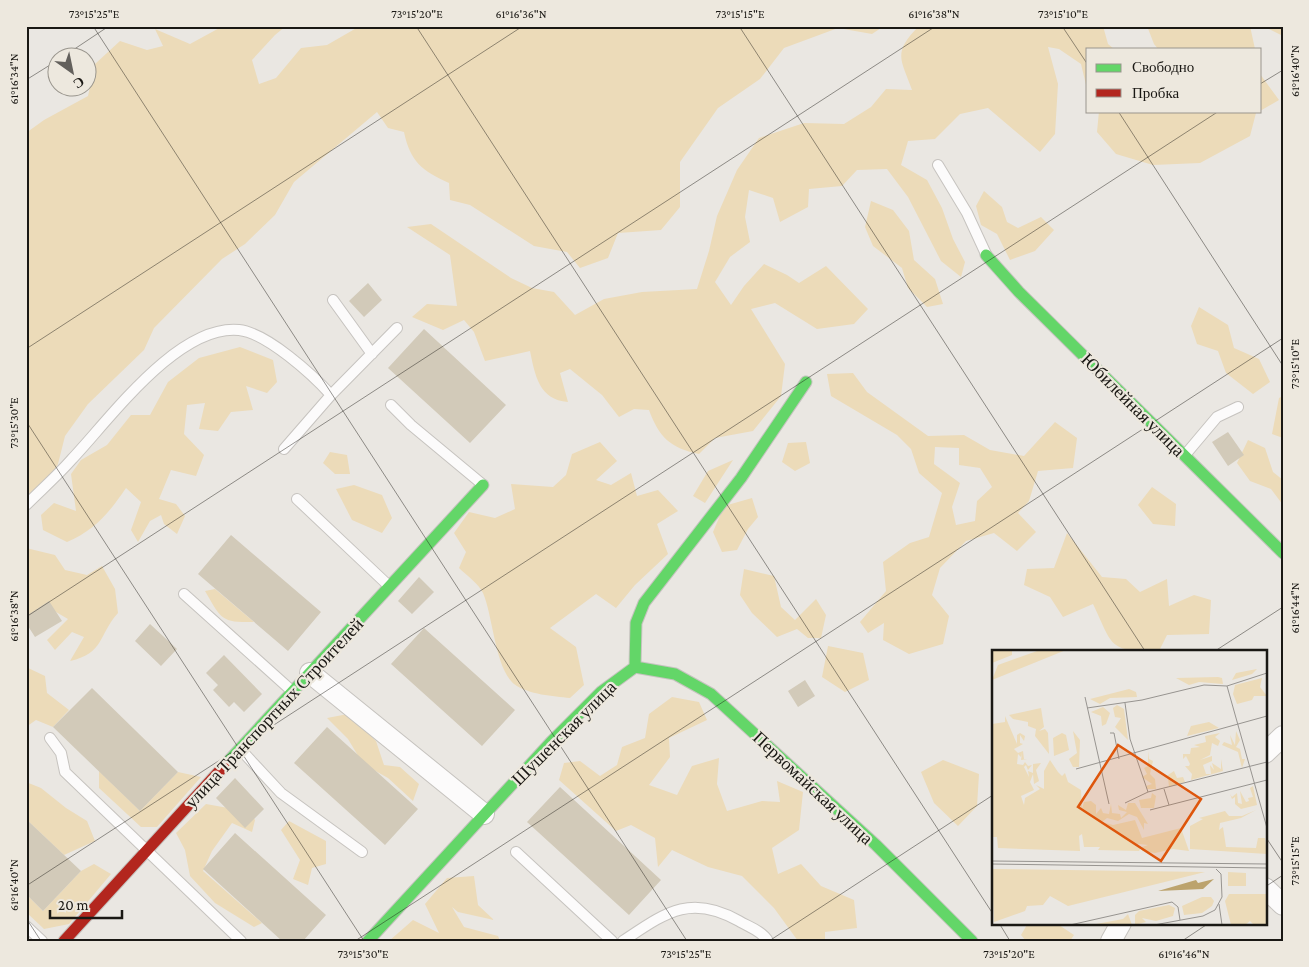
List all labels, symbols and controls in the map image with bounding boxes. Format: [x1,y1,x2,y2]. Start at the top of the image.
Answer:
text: 73°15'25"E [69,7,120,21]
text: 73°15'20"E [391,7,443,21]
text: 61°16'36"N [495,7,547,21]
text: 73°15'15"E [716,7,765,21]
text: 61°16'38"N [908,7,960,21]
text: 73°15'10"E [1038,7,1088,21]
text: 61°16'40"N [1288,45,1302,97]
north arrow [48,48,98,98]
legend [1086,48,1262,112]
text: 61°16'34"N [7,53,21,105]
text: Свободно [1132,59,1194,75]
text: С [70,73,88,92]
text: Пробка [1132,85,1180,101]
text: 73°15'10"E [1288,339,1302,389]
street label: Юбилейная улица [1077,349,1189,461]
text: 73°15'30"E [7,397,21,449]
text: 61°16'44"N [1288,582,1302,634]
text: 61°16'38"N [7,590,21,642]
street label: улица Транспортных Строителей [181,614,368,812]
inset map [992,650,1266,924]
street label: Шушенская улица [508,677,620,789]
street label: Первомайская улица [749,727,877,849]
text: 73°15'15"E [1288,836,1302,885]
text: 61°16'40"N [7,859,21,911]
scale bar [50,887,122,919]
text: 20 m [58,897,89,913]
text: 73°15'30"E [337,947,389,961]
text: 73°15'25"E [661,947,712,961]
text: 73°15'20"E [983,947,1035,961]
text: 61°16'46"N [1158,947,1210,961]

